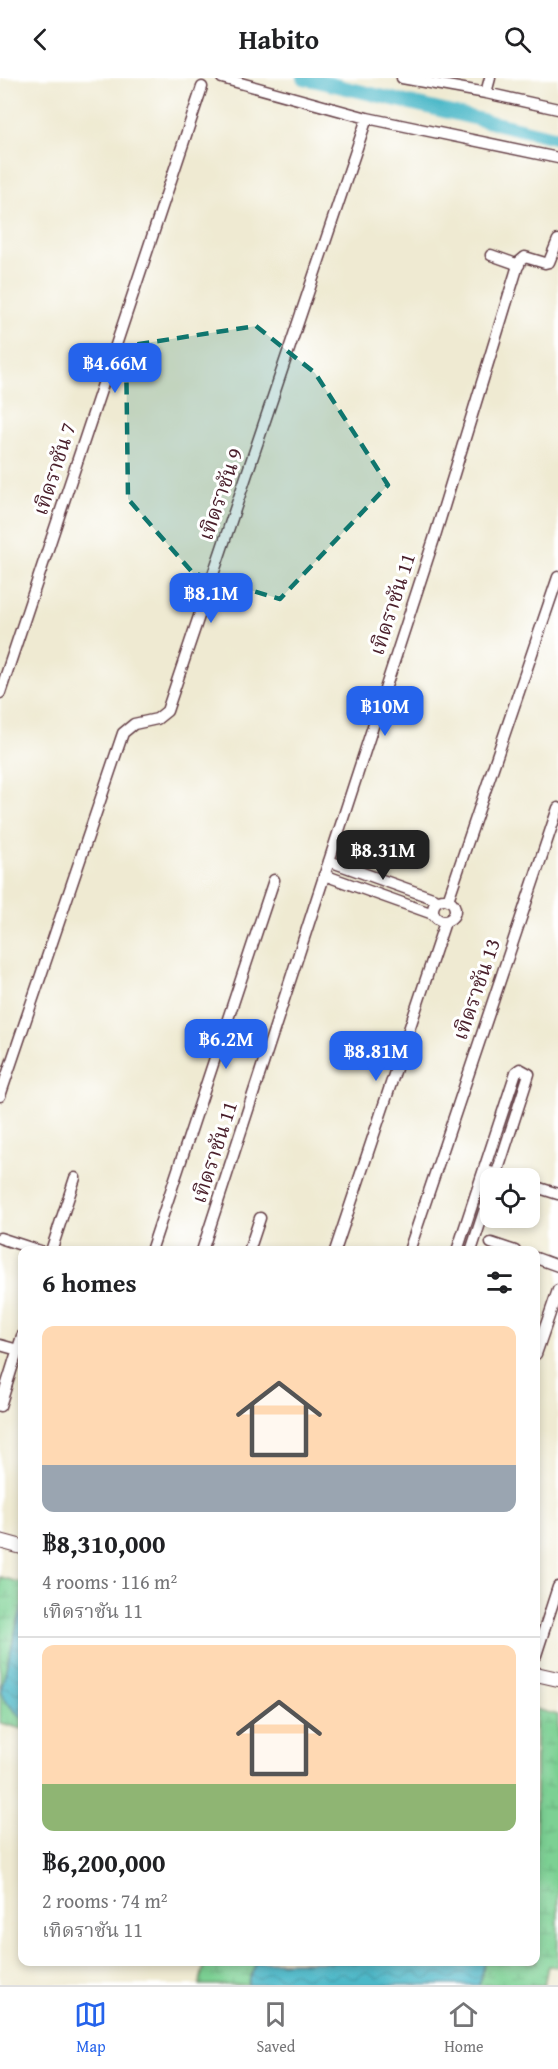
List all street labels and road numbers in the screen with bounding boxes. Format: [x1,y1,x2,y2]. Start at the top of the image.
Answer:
street label: เทิดราชัน 7 [24,419,84,519]
street label: เทิดราชัน 9 [190,444,250,544]
street label: เทิดราชัน 11 [361,549,423,659]
street label: เทิดราชัน 13 [444,934,508,1044]
street label: เทิดราชัน 11 [183,1097,245,1207]

